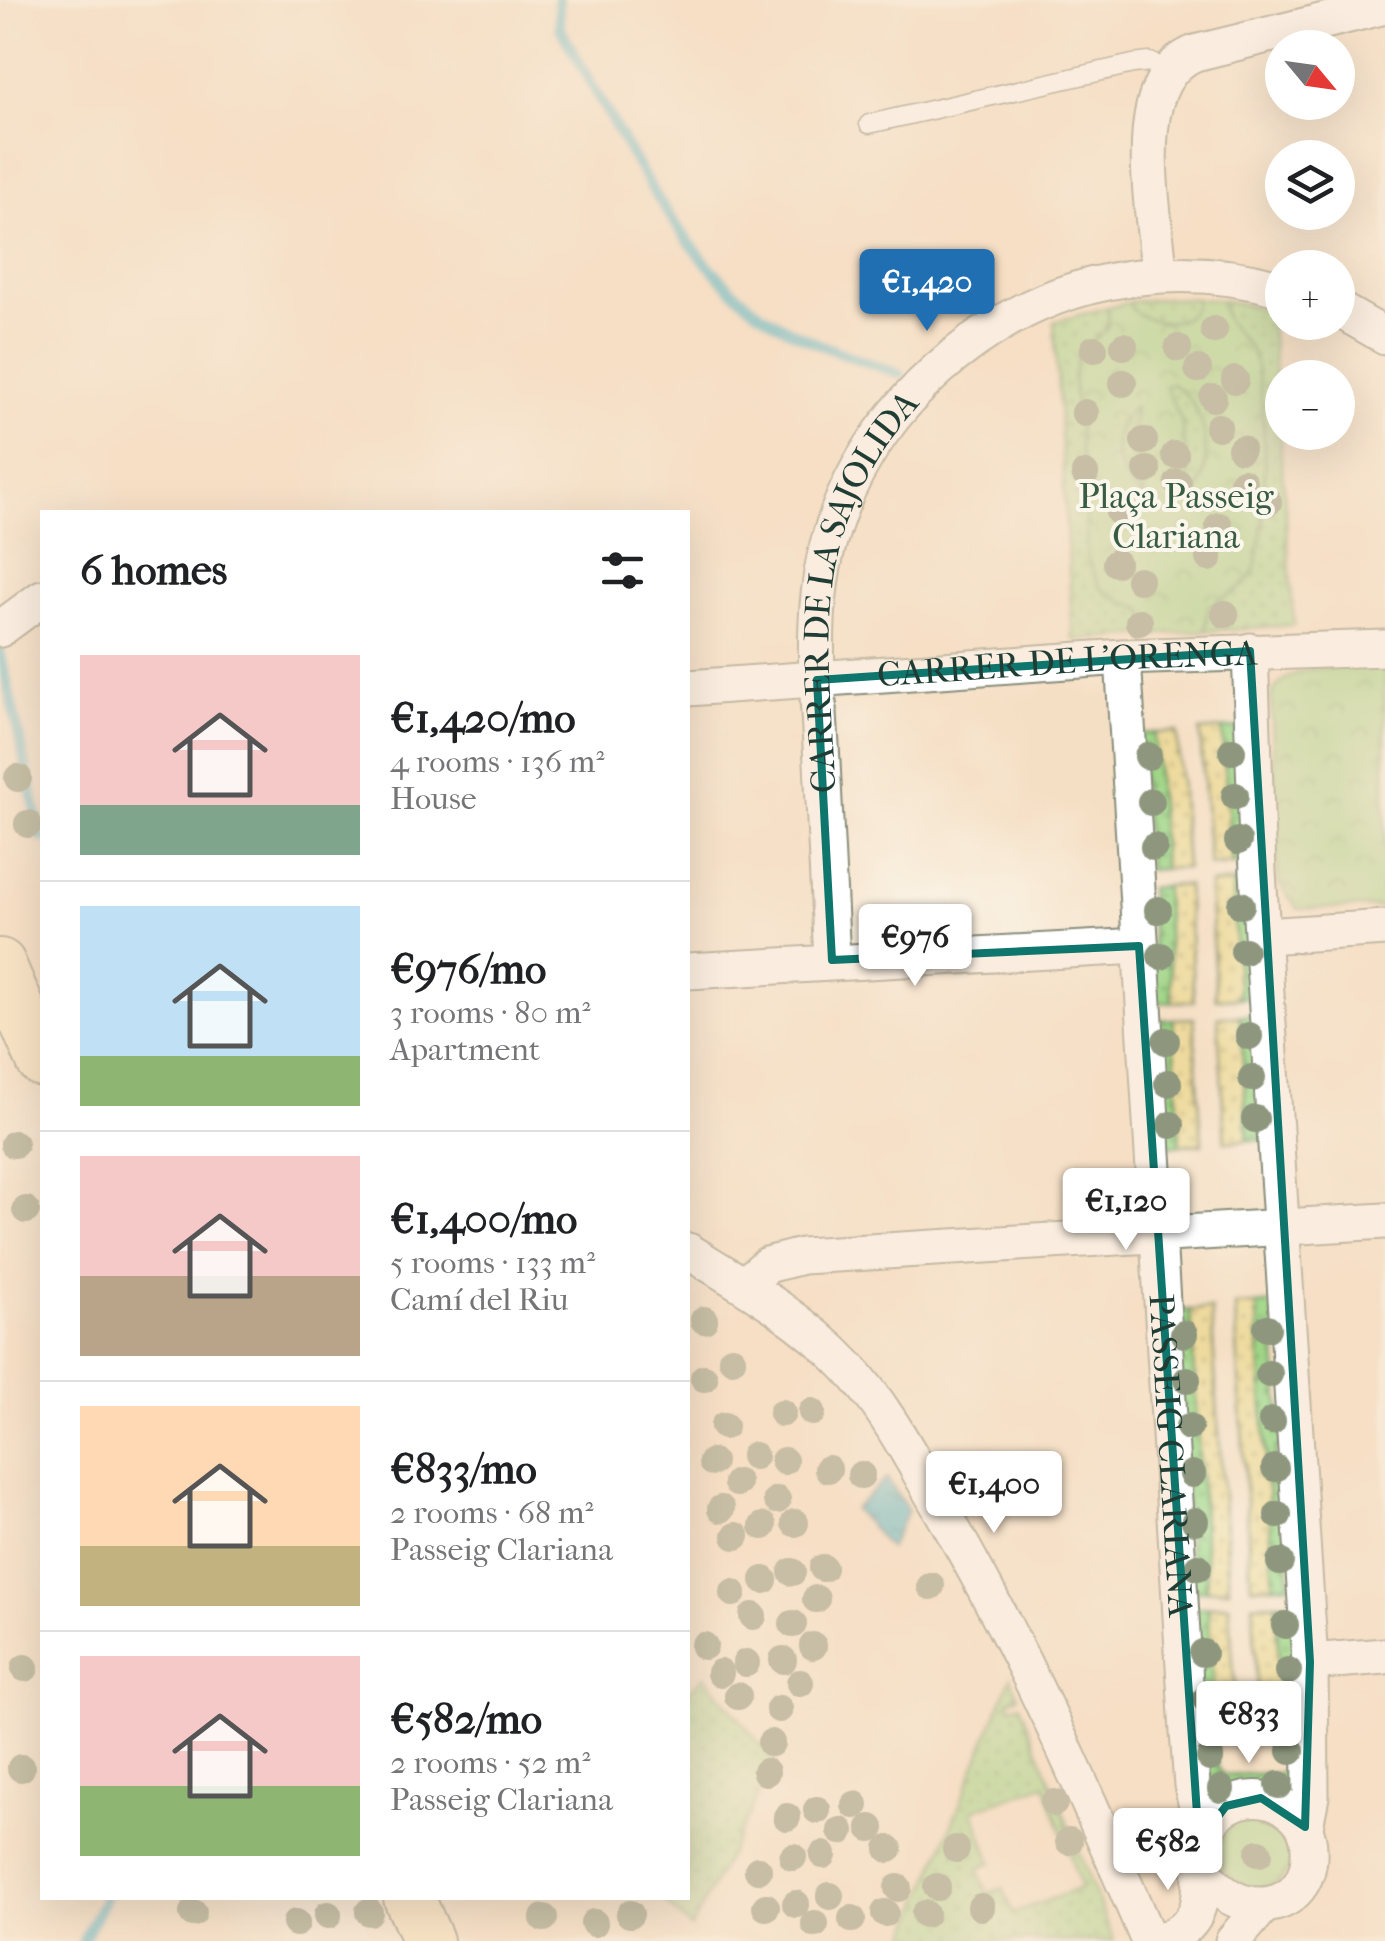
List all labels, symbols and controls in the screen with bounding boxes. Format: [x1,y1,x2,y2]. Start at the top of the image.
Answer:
north arrow [1265,30,1355,120]
map controls [1265,30,1355,450]
button: layers [1265,140,1355,230]
pin: €1,420 [846,249,1008,334]
button: + [1265,250,1355,340]
text: €1,420 [882,263,972,300]
button: − [1265,360,1355,450]
street label: CARRER DE LA SAJOLIDA [796,382,927,794]
park label: Plaça Passeig Clariana [1078,476,1274,557]
icon: filters [595,543,650,598]
text: 6 homes [80,546,227,595]
street label: CARRER DE L'ORENGA [876,632,1258,695]
text: €1,420/mo [390,694,576,743]
icon: home [160,695,280,815]
text: 4 rooms · 136 m² [390,743,604,780]
text: House [390,780,477,817]
pin: €976 [856,904,974,989]
text: €976 [881,918,949,955]
text: €976/mo [390,945,546,994]
icon: home [160,946,280,1066]
text: 3 rooms · 80 m² [390,994,591,1031]
text: Apartment [390,1031,540,1068]
pin: €1,120 [1045,1168,1207,1253]
text: €1,120 [1085,1182,1167,1219]
text: €1,400/mo [390,1195,577,1244]
icon: home [160,1196,280,1316]
text: 5 rooms · 133 m² [390,1244,595,1281]
text: Camí del Riu [390,1281,569,1318]
street label: PASSEIG CLARIANA [1141,1293,1201,1619]
text: €833/mo [390,1445,537,1494]
icon: home [160,1446,280,1566]
pin: €1,400 [913,1451,1075,1536]
text: €1,400 [948,1465,1040,1502]
text: 2 rooms · 68 m² [390,1494,594,1531]
text: Passeig Clariana [390,1531,613,1568]
pin: €833 [1190,1681,1308,1766]
text: €582/mo [390,1695,542,1744]
text: €833 [1218,1695,1280,1732]
icon: home [160,1696,280,1816]
text: 2 rooms · 52 m² [390,1744,590,1781]
text: Passeig Clariana [390,1781,613,1818]
pin: €582 [1109,1808,1227,1893]
text: €582 [1135,1822,1201,1859]

